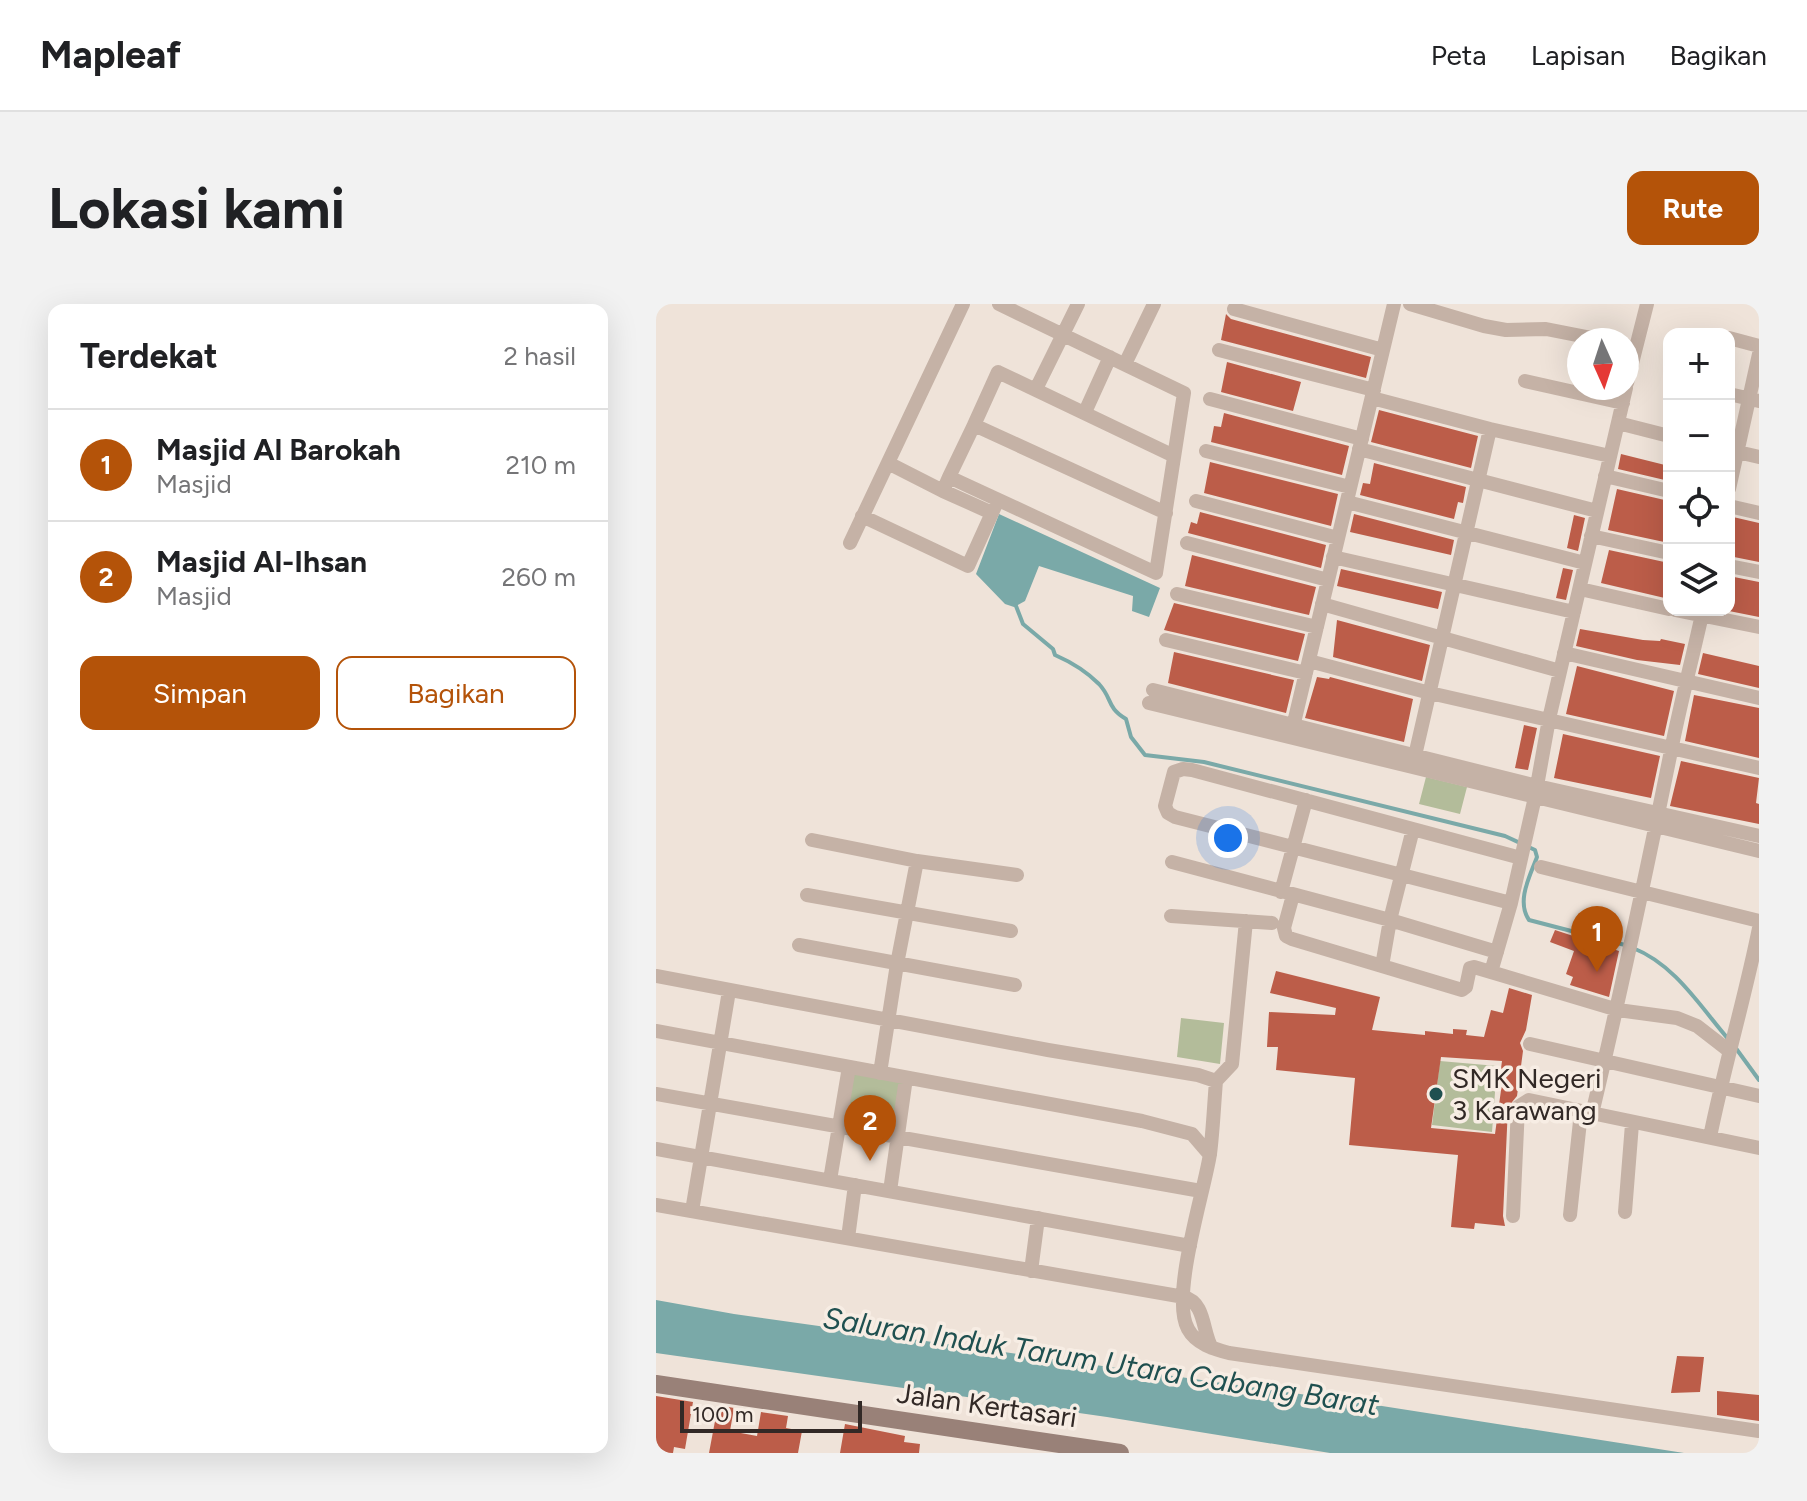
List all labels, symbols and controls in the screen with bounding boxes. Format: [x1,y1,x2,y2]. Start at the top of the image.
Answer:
text: Mapleaf [40,32,181,78]
text: Peta [1431,38,1487,72]
text: Lapisan [1531,38,1625,72]
text: Bagikan [1669,38,1767,72]
button: Rute [1627,171,1759,245]
text: Lokasi kami [48,175,345,242]
north arrow [1567,328,1639,400]
map controls [1663,328,1735,616]
button: + [1663,328,1735,400]
text: Terdekat [80,336,218,377]
text: 2 hasil [503,340,576,372]
button: − [1663,400,1735,472]
text: Masjid Al Barokah [156,431,401,468]
text: 1 [101,449,111,481]
text: 210 m [506,449,576,481]
text: Masjid [156,468,232,500]
button: locate [1663,472,1735,544]
text: Masjid Al-Ihsan [156,543,367,580]
button: layers [1663,544,1735,616]
text: 2 [98,561,114,593]
text: 260 m [502,561,576,593]
text: Masjid [156,580,232,612]
button: Simpan [80,656,320,730]
button: Bagikan [336,656,576,730]
your location [1208,818,1248,858]
pin: 1 [1571,906,1623,972]
place label: SMK Negeri 3 Karawang [1452,1061,1602,1127]
marker: SMK Negeri 3 Karawang [1427,1085,1445,1103]
pin: 2 [844,1095,896,1161]
water label: Saluran Induk Tarum Utara Cabang Barat [821,1299,1382,1423]
street label: Jalan Kertasari [895,1376,1079,1434]
scale bar [680,1397,862,1433]
text: 100 m [692,1401,753,1428]

